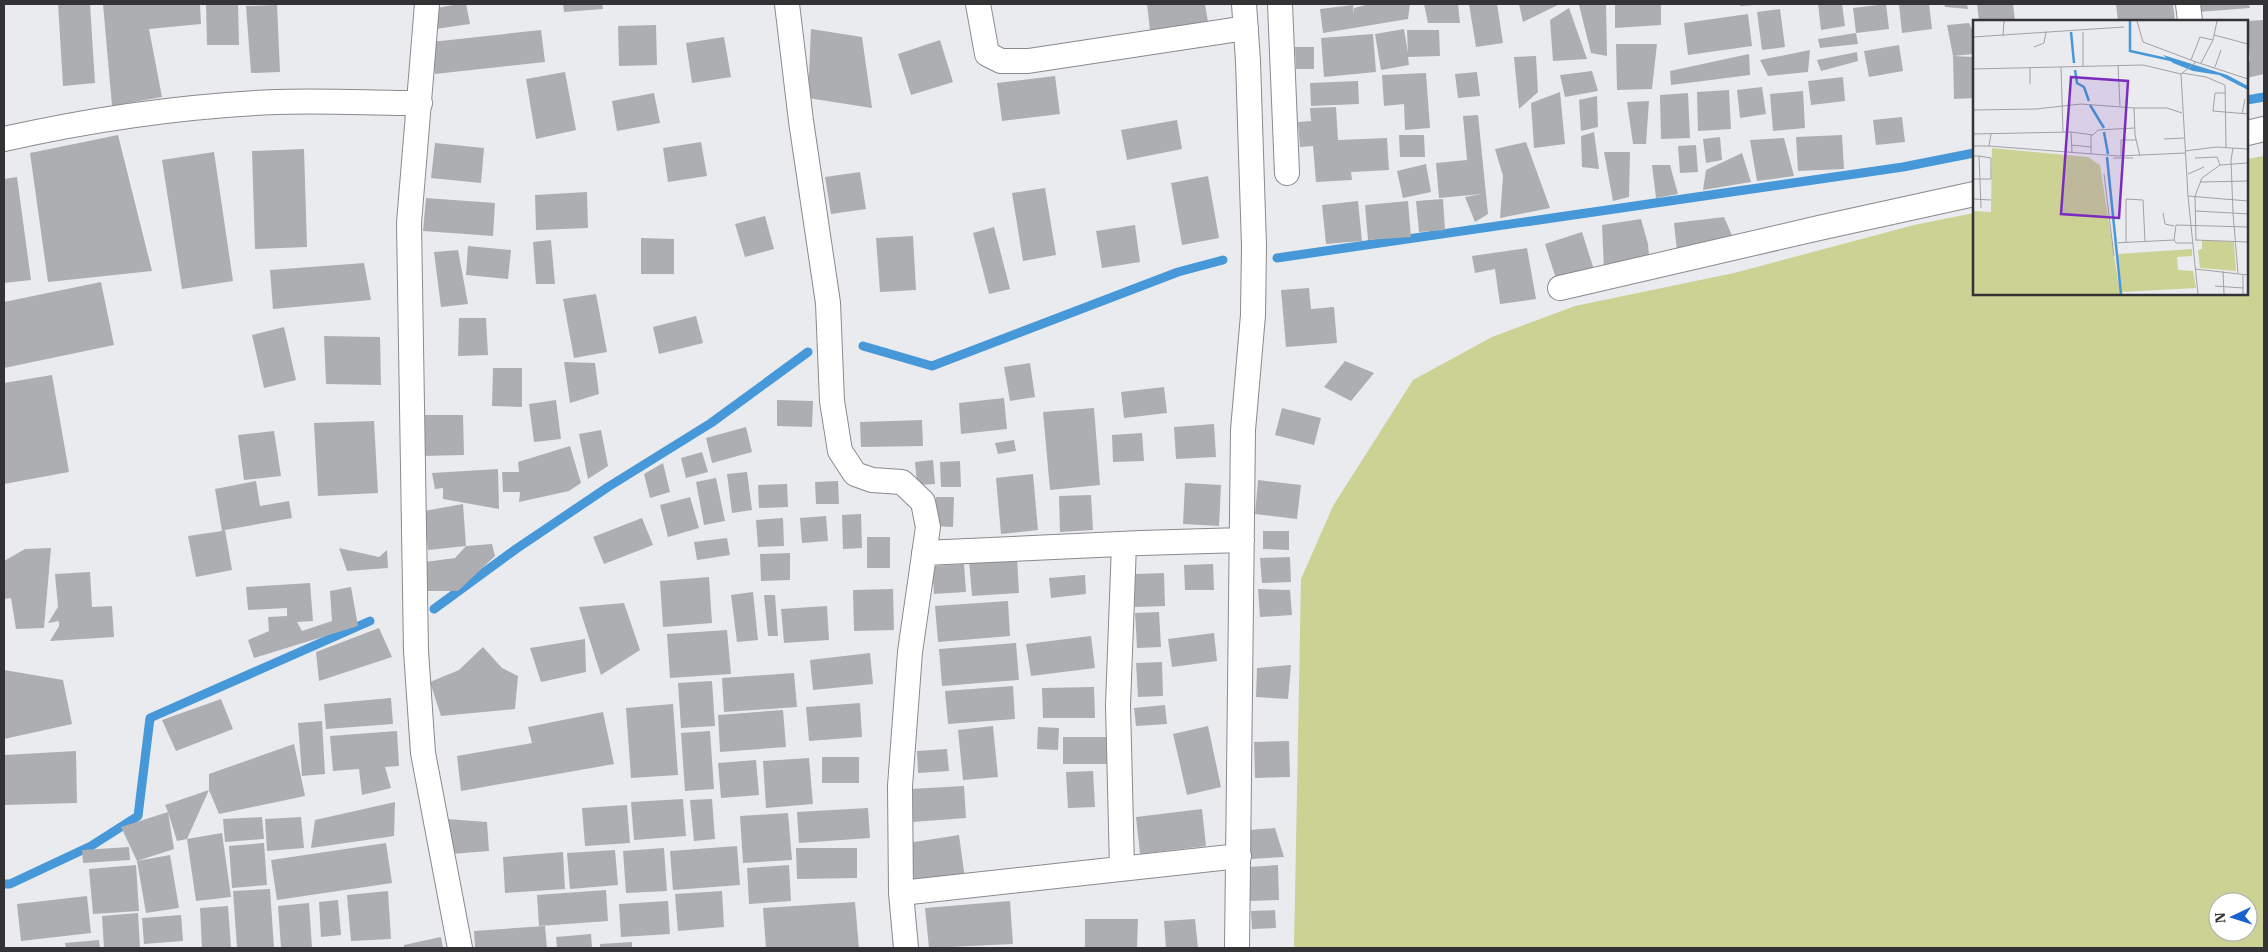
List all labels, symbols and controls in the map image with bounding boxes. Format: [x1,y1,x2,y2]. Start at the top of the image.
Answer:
inset map [1973,20,2248,295]
north arrow [2208,892,2258,942]
text: N [2211,912,2229,924]

